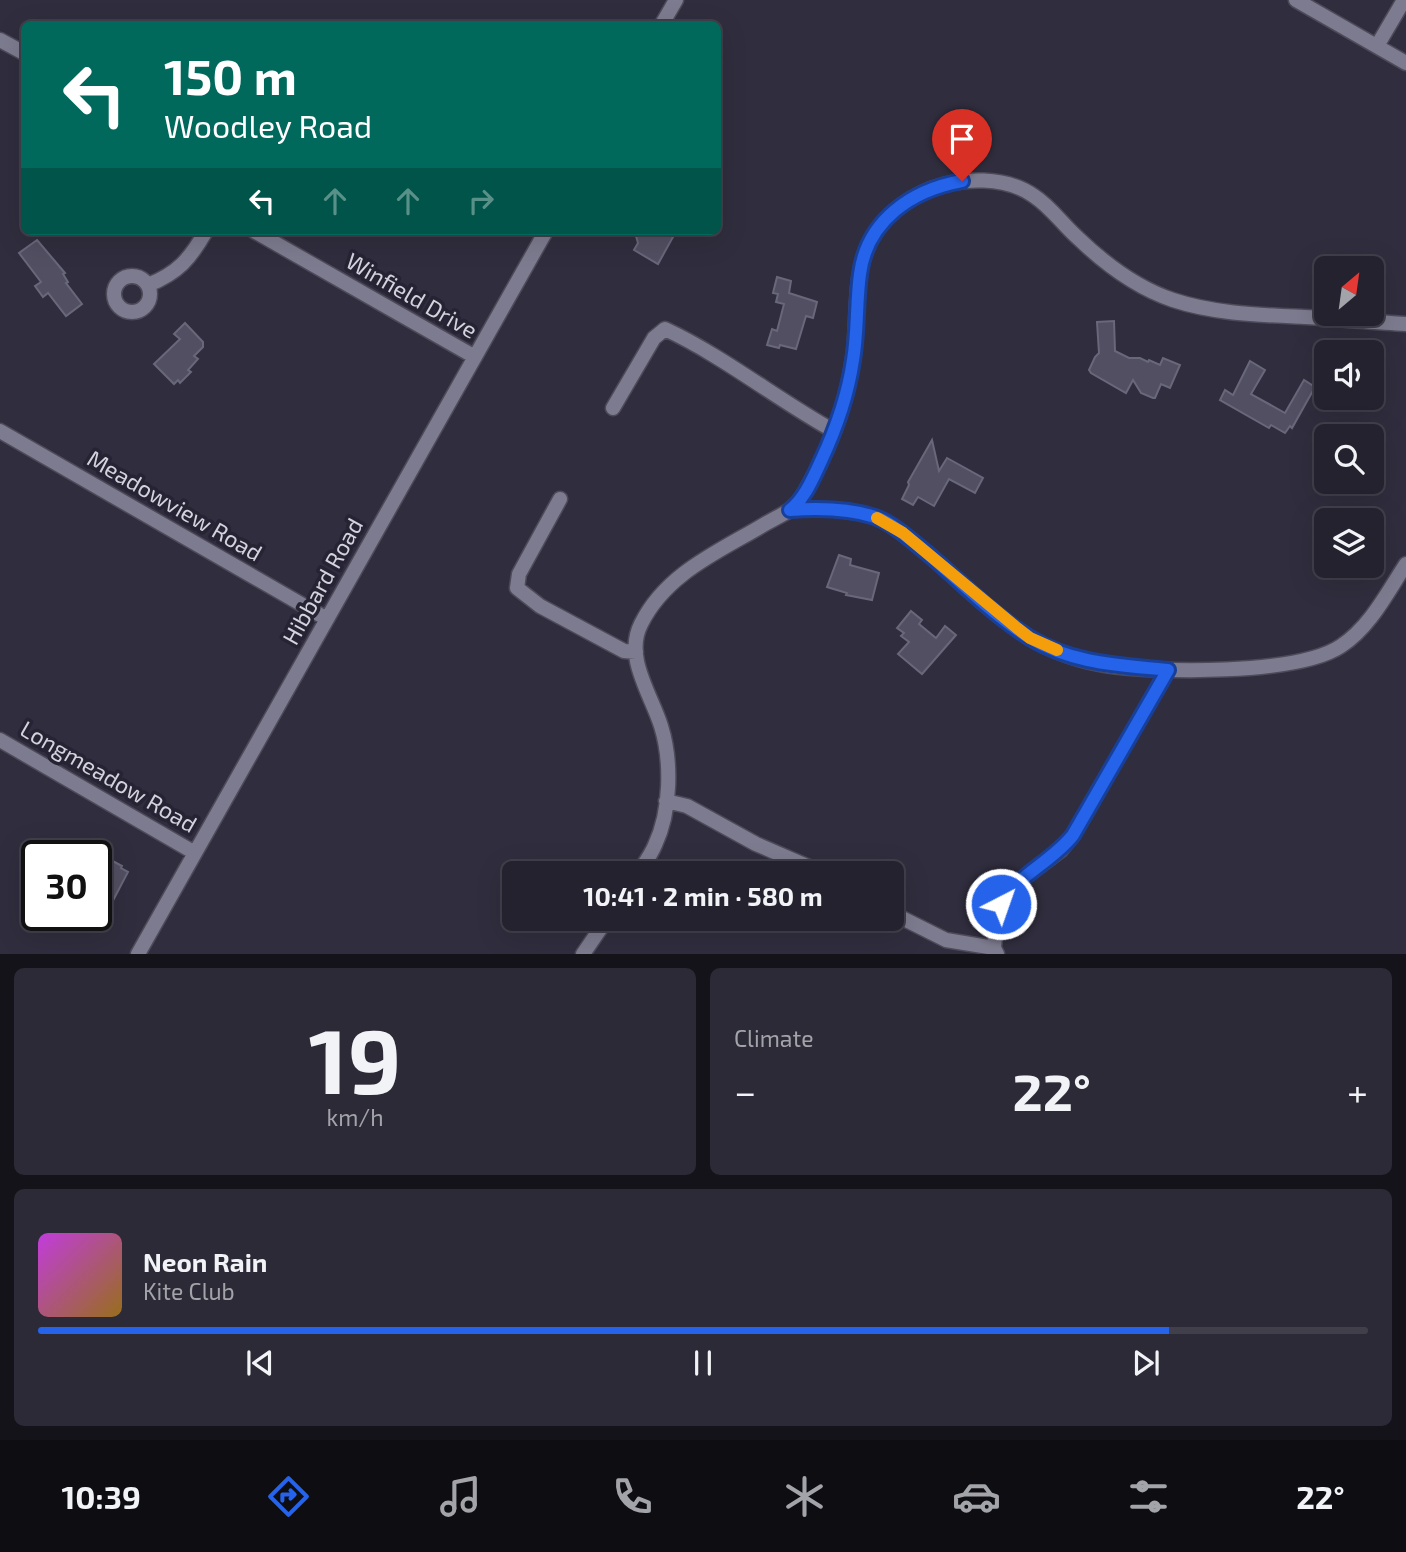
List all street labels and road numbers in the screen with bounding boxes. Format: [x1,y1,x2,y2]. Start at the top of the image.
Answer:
street label: Winfield Drive [341,246,483,344]
street label: Meadowview Road [83,444,267,566]
street label: Hibbard Road [276,513,368,649]
street label: Longmeadow Road [16,714,202,838]

